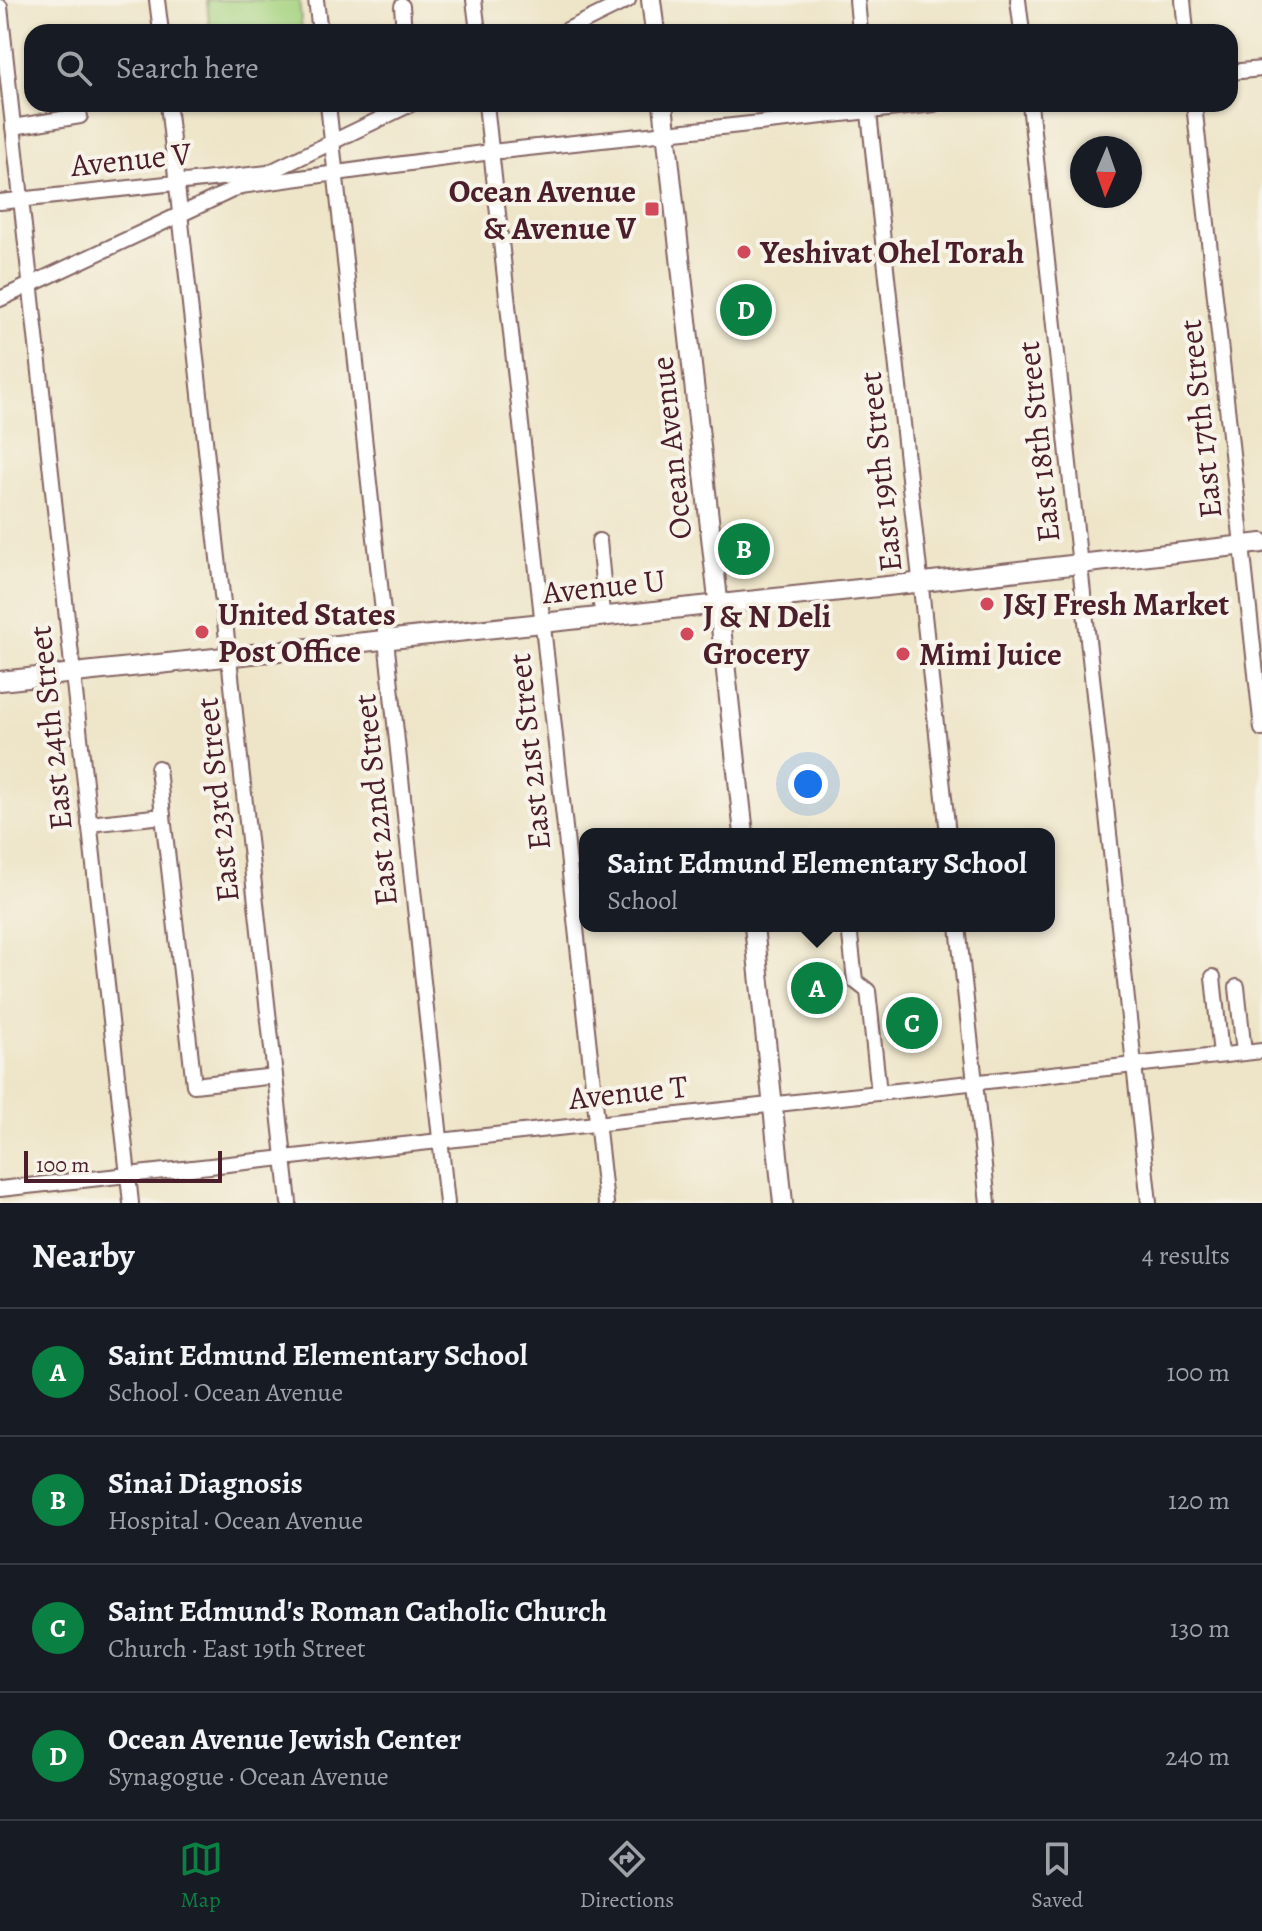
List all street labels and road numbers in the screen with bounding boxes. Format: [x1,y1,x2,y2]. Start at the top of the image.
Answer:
street label: Avenue V [67,131,194,187]
street label: East 17th Street [1168,317,1232,521]
street label: East 18th Street [1006,339,1070,545]
street label: Ocean Avenue [640,354,702,542]
street label: East 19th Street [848,370,912,574]
street label: Avenue U [539,558,668,614]
street label: East 24th Street [17,624,83,832]
street label: East 21st Street [497,651,561,853]
street label: East 22nd Street [342,692,408,908]
street label: East 23rd Street [184,695,250,905]
street label: Avenue T [565,1064,690,1120]

